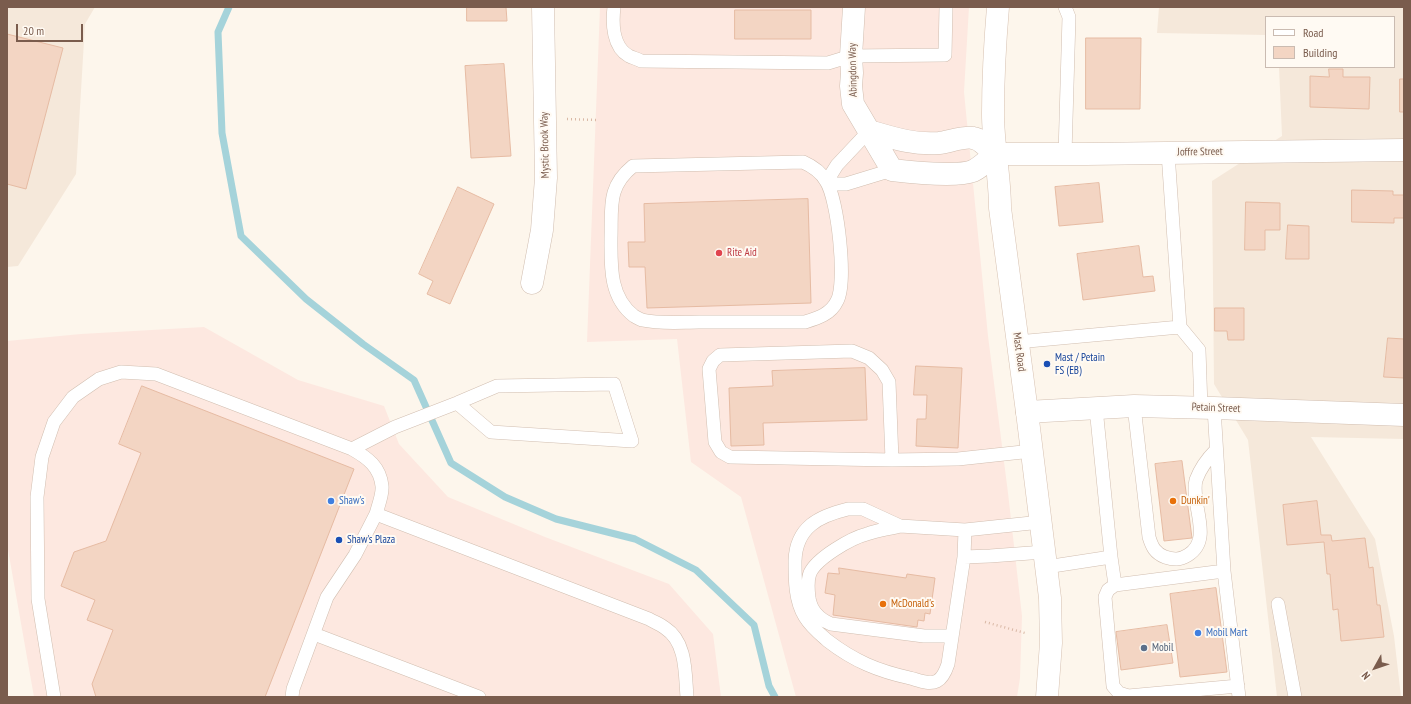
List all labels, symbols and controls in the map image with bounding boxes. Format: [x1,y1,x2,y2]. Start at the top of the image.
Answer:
scale bar [18,16,85,42]
legend [1265,16,1395,68]
text: 20 m [23,23,44,38]
text: Road [1303,25,1323,40]
street label: Abingdon Way [846,43,860,97]
text: Building [1303,45,1338,60]
street label: Mystic Brook Way [538,112,552,178]
street label: Joffre Street [1177,145,1223,159]
place label: Rite Aid [727,246,757,260]
marker: Rite Aid [714,248,724,258]
street label: Mast Road [1010,332,1028,372]
place label: Mast / Petain FS (EB) [1055,351,1105,377]
marker: Mast / Petain FS (EB) [1042,359,1052,369]
street label: Petain Street [1191,401,1241,415]
place label: Shaw's [339,494,365,508]
place label: Dunkin' [1181,494,1210,508]
marker: Shaw's [326,496,336,506]
marker: Dunkin' [1168,496,1178,506]
place label: Shaw's Plaza [347,533,395,547]
marker: Shaw's Plaza [334,535,344,545]
place label: McDonald's [891,597,934,611]
marker: McDonald's [878,599,888,609]
place label: Mobil Mart [1206,626,1248,640]
marker: Mobil Mart [1193,628,1203,638]
place label: Mobil [1152,641,1173,655]
marker: Mobil [1139,643,1149,653]
north arrow [1355,648,1395,688]
text: N [1359,669,1373,682]

